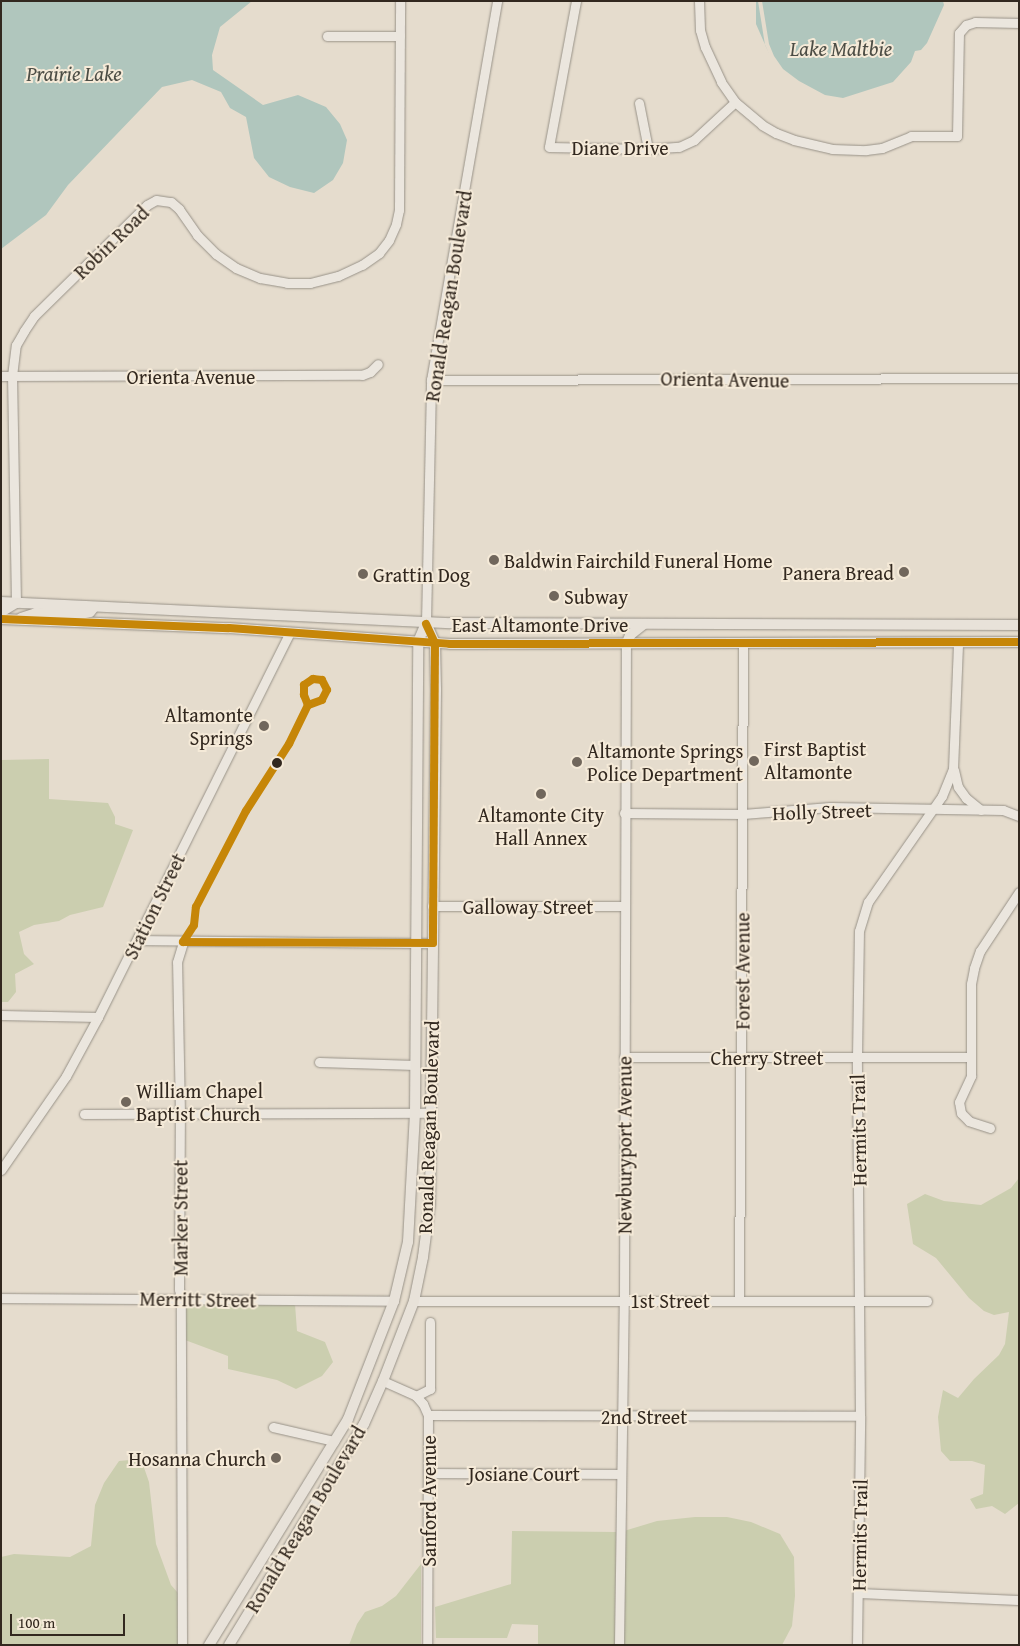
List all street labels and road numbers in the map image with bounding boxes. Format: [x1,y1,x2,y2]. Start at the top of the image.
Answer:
street label: Diane Drive [571,135,669,159]
street label: Ronald Reagan Boulevard [419,189,477,403]
street label: Robin Road [68,200,154,284]
street label: Orienta Avenue [127,364,255,388]
street label: Orienta Avenue [660,366,790,392]
street label: East Altamonte Drive [452,612,628,636]
street label: Holly Street [772,797,872,825]
street label: Station Street [118,849,190,963]
street label: Galloway Street [463,894,593,918]
street label: Forest Avenue [730,912,754,1030]
street label: Ronald Reagan Boulevard [412,1020,444,1234]
street label: Cherry Street [711,1045,823,1069]
street label: Newburyport Avenue [612,1056,636,1234]
street label: Hermits Trail [845,1074,871,1186]
street label: Marker Street [168,1160,192,1276]
street label: Merritt Street [139,1286,257,1312]
street label: 1st Street [630,1288,710,1312]
street label: 2nd Street [601,1404,687,1428]
street label: Ronald Reagan Boulevard [240,1421,370,1617]
street label: Sanford Avenue [416,1435,440,1567]
street label: Josiane Court [468,1461,580,1485]
street label: Hermits Trail [846,1479,872,1591]

